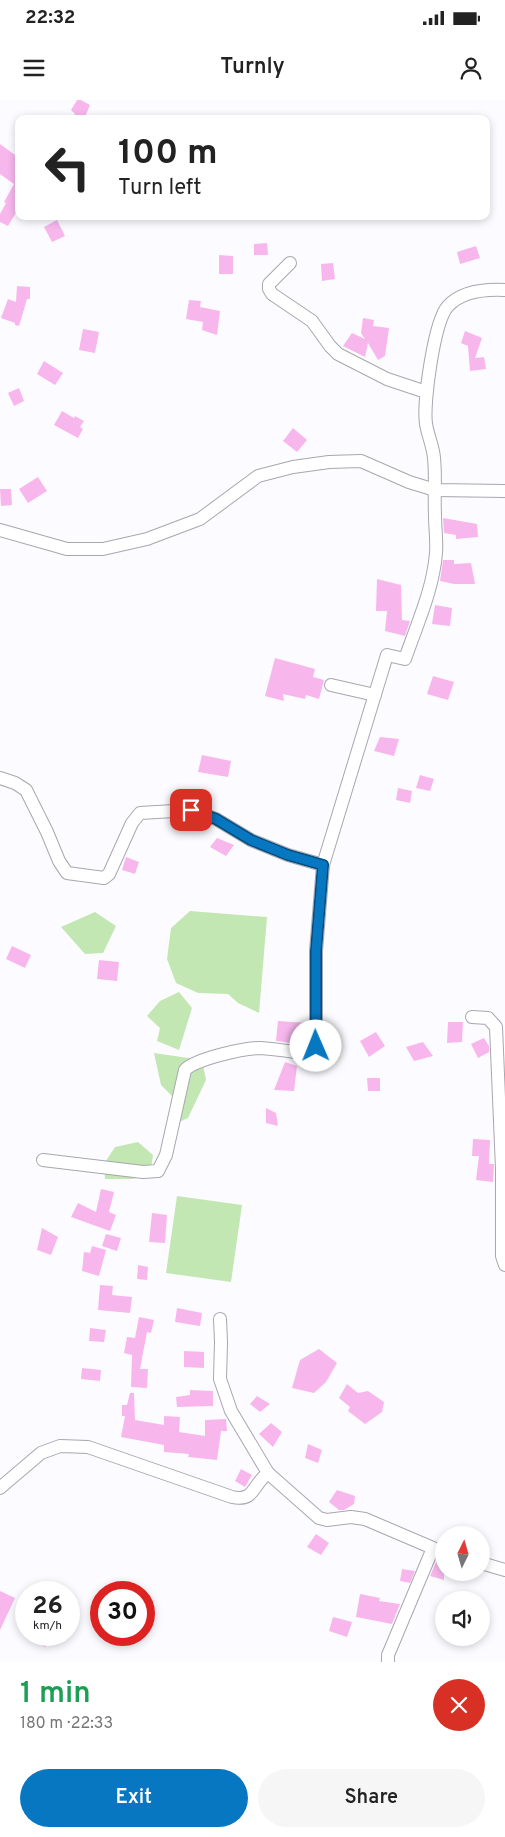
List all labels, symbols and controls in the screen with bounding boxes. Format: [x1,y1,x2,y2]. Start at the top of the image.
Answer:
text: 22:32 [25,6,75,30]
icon: menu [20,54,48,82]
text: Turnly [220,54,285,81]
icon: person [457,54,485,82]
text: 100 m [118,132,218,176]
icon: left [35,135,100,200]
text: Turn left [118,175,201,202]
pin [170,789,212,831]
icon: arrive [177,796,205,824]
position arrow [289,1019,341,1071]
north arrow [435,1526,490,1581]
map controls [435,1526,490,1646]
speed limit sign: 30 [90,1581,155,1646]
text: 26 [32,1591,63,1623]
button: sound [435,1591,490,1646]
text: km/h [33,1618,62,1634]
text: 1 min [20,1676,91,1713]
button: close [433,1679,485,1731]
text: 180 m · 22:33 [20,1714,113,1734]
button: Exit [20,1769,248,1827]
button: Share [258,1769,485,1827]

